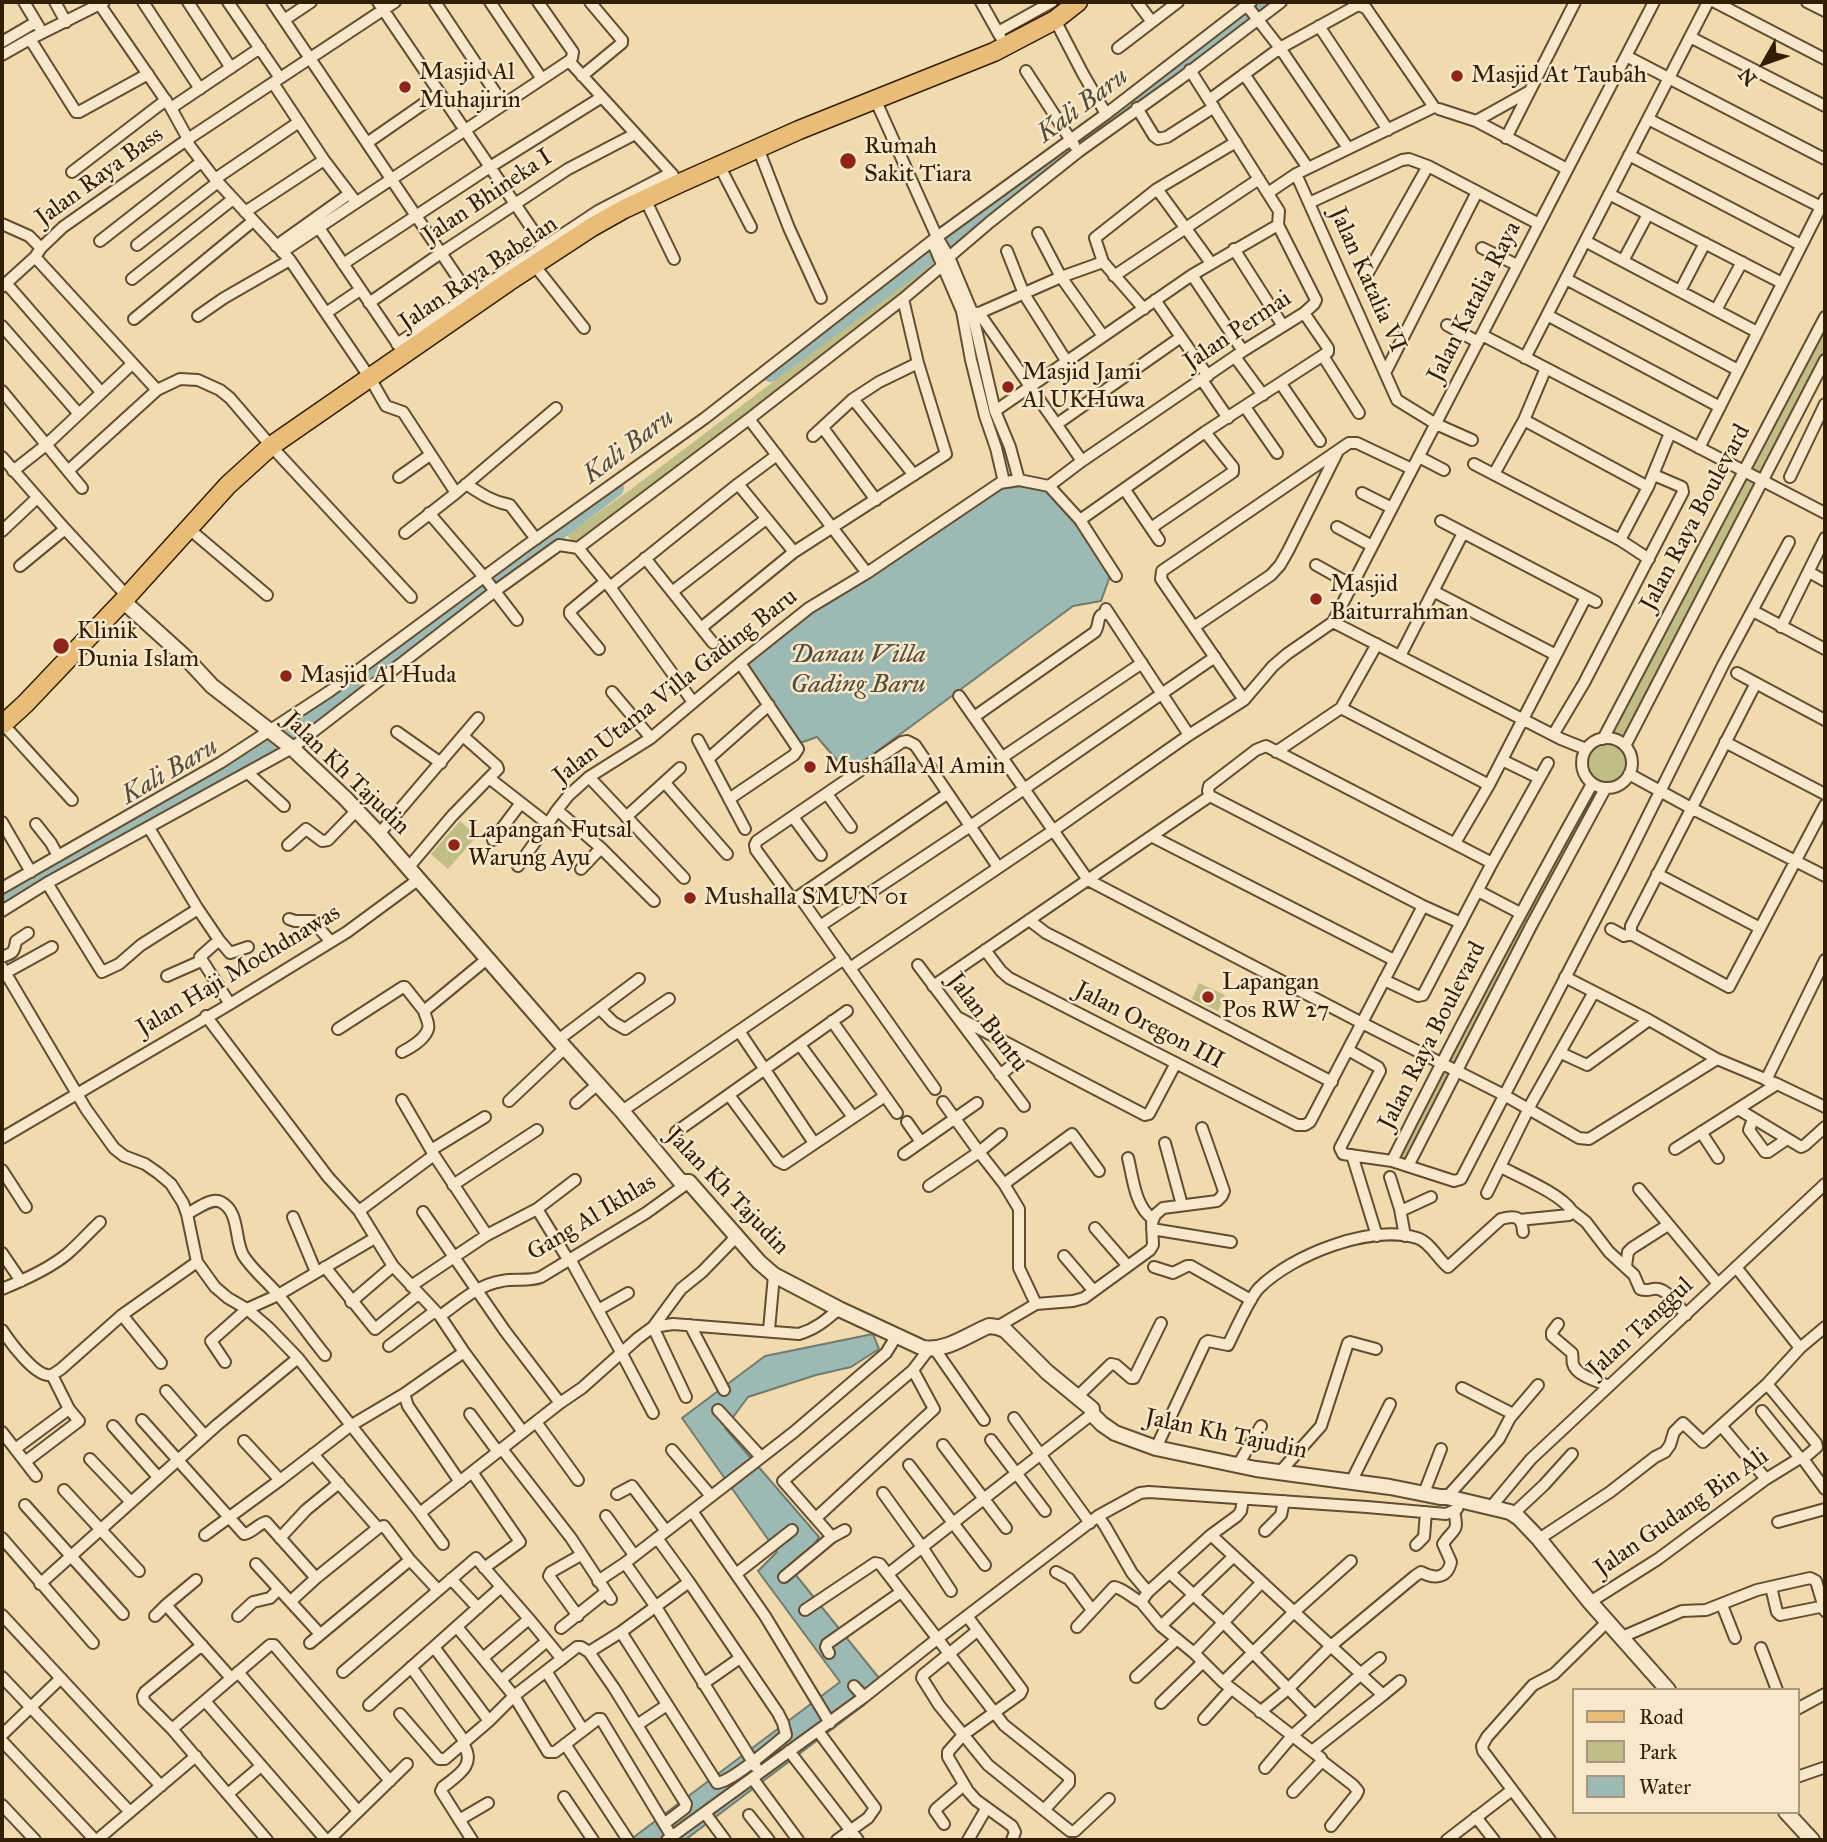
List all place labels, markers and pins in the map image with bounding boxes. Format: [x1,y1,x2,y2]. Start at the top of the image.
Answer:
place label: Masjid Al Muhajirin [419,59,521,115]
place label: Masjid At Taubah [1471,62,1647,90]
marker: Masjid At Taubah [1449,68,1465,84]
marker: Masjid Al Muhajirin [397,79,413,95]
place label: Rumah Sakit Tiara [864,133,972,189]
marker: Rumah Sakit Tiara [838,151,858,171]
place label: Masjid Jami Al UKHuwa [1022,359,1145,415]
marker: Masjid Jami Al UKHuwa [1000,379,1016,395]
place label: Masjid Baiturrahman [1330,571,1469,627]
marker: Masjid Baiturrahman [1308,591,1324,607]
place label: Klinik Dunia Islam [77,618,199,674]
marker: Klinik Dunia Islam [51,636,71,656]
place label: Masjid Al Huda [300,662,456,690]
marker: Masjid Al Huda [278,668,294,684]
place label: Mushalla Al Amin [824,753,1006,781]
marker: Mushalla Al Amin [802,759,818,775]
place label: Lapangan Futsal Warung Ayu [468,817,633,873]
marker: Lapangan Futsal Warung Ayu [446,837,462,853]
place label: Mushalla SMUN 01 [704,884,908,912]
marker: Mushalla SMUN 01 [682,890,698,906]
place label: Lapangan Pos RW 27 [1222,969,1329,1025]
marker: Lapangan Pos RW 27 [1200,989,1216,1005]

